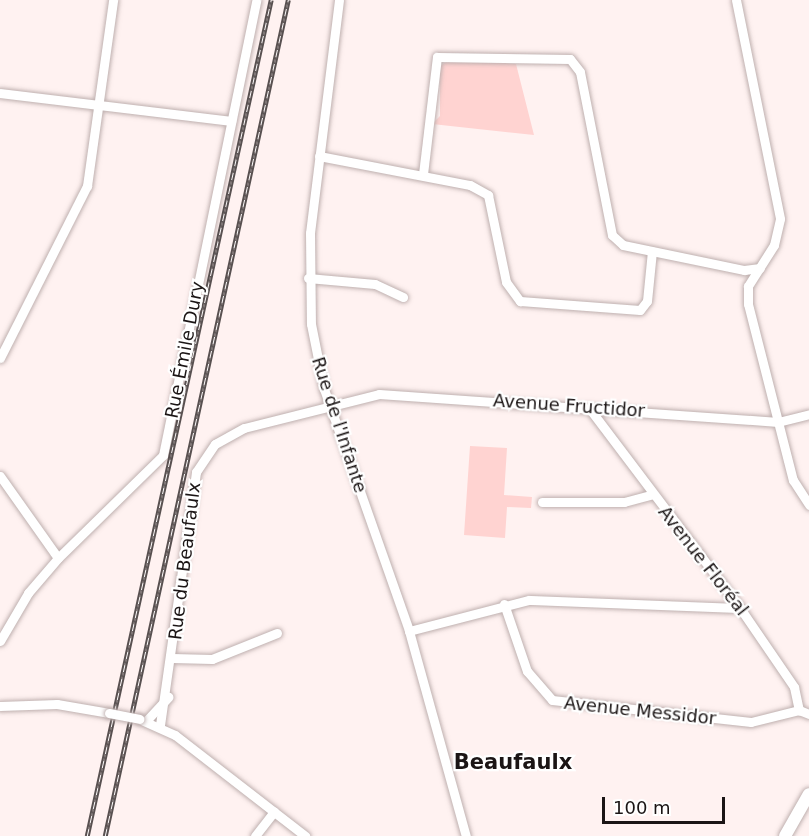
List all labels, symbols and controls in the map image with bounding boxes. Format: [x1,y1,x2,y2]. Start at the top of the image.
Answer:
street label: Rue Émile Dury [161,280,209,420]
street label: Rue de l'Infante [307,354,371,496]
street label: Avenue Fructidor [492,390,646,422]
street label: Rue du Beaufaulx [165,481,205,641]
street label: Avenue Floréal [654,502,752,620]
street label: Avenue Messidor [563,692,717,730]
district label: Beaufaulx [454,749,572,775]
scale bar [605,785,728,823]
text: 100 m [613,797,671,818]

